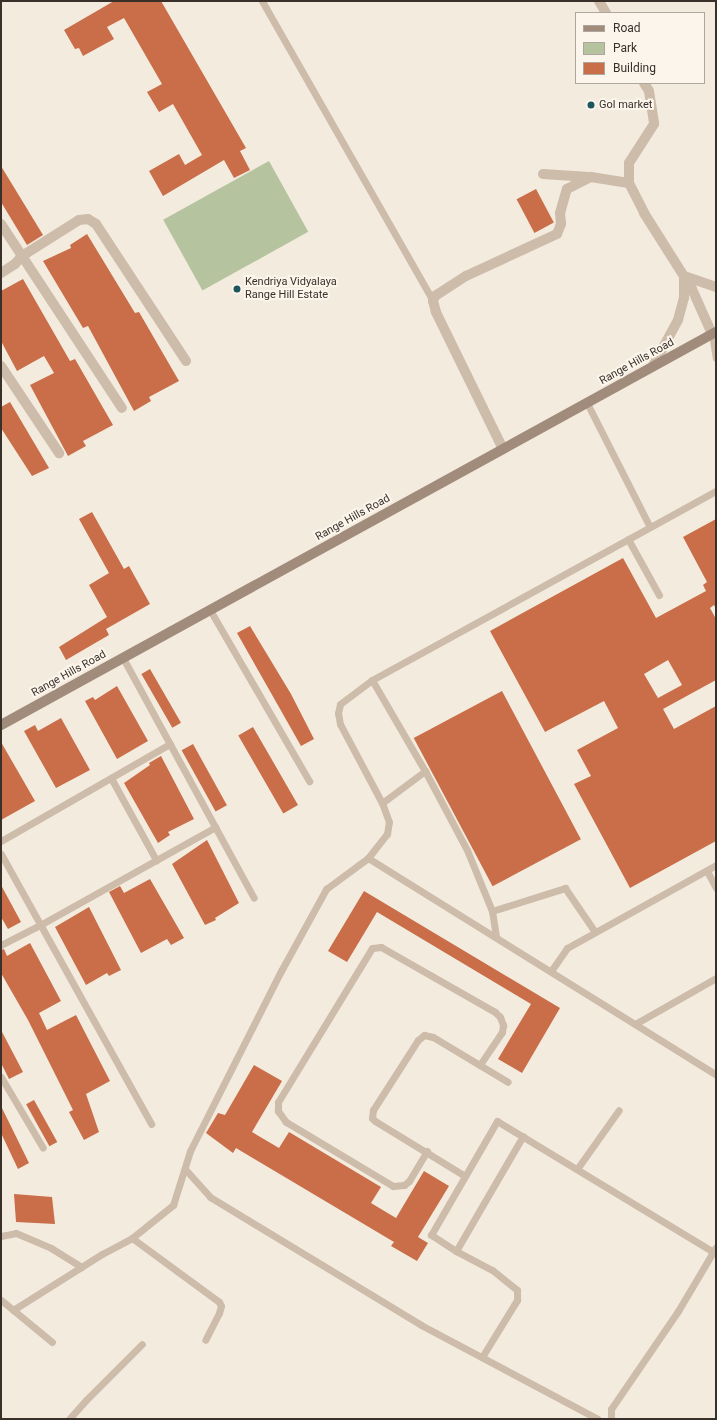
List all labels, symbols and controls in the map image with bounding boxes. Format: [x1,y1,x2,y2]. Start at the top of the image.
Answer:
legend [575,12,705,84]
text: Road [613,21,641,35]
text: Park [613,41,637,55]
text: Building [613,61,656,75]
place label: Gol market [599,98,652,112]
marker: Gol market [586,100,596,110]
place label: Kendriya Vidyalaya Range Hill Estate [245,276,337,302]
marker: Kendriya Vidyalaya Range Hill Estate [232,284,242,294]
street label: Range Hills Road [597,336,677,388]
street label: Range Hills Road [313,492,393,544]
street label: Range Hills Road [29,648,109,700]

